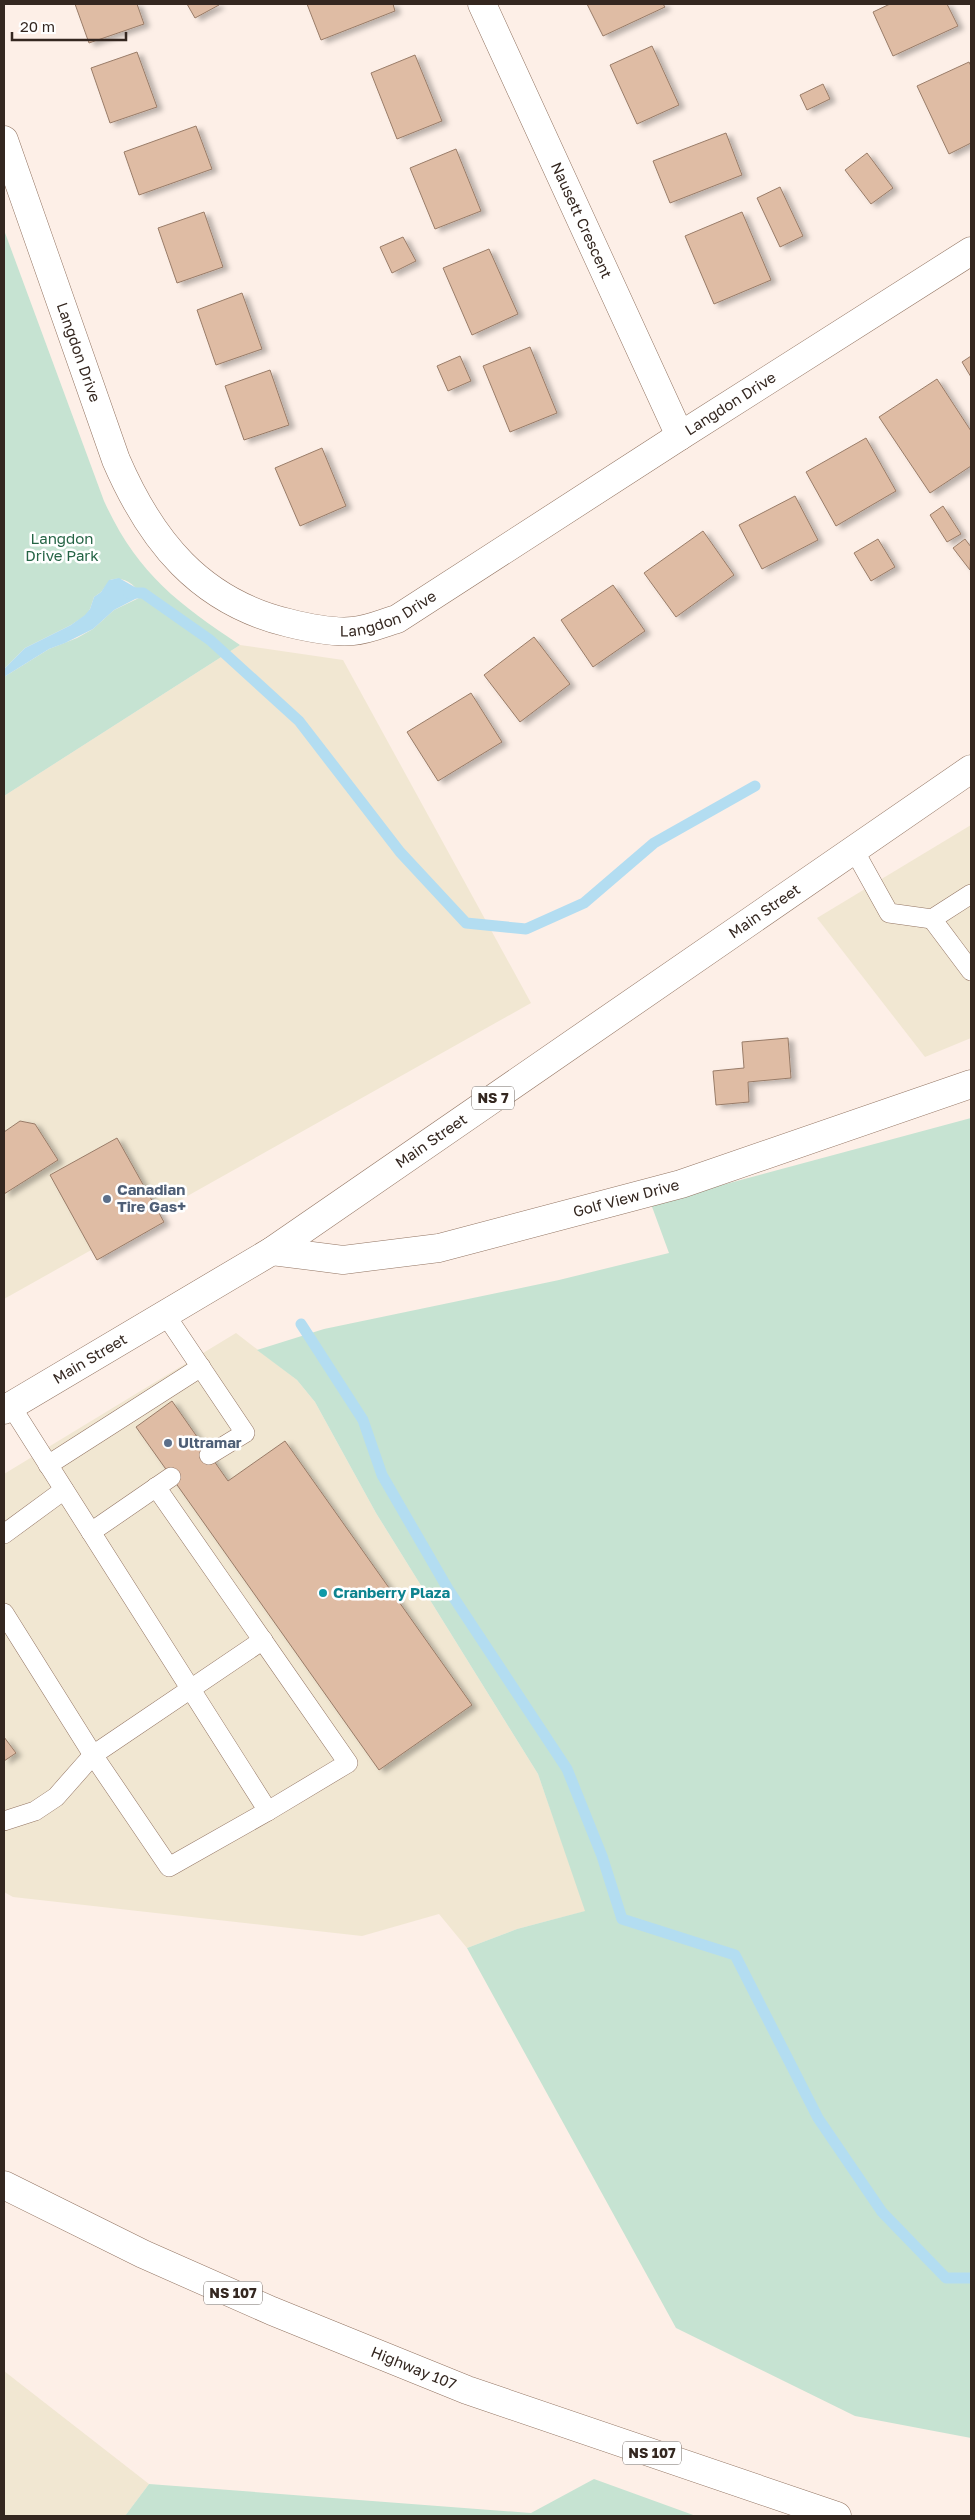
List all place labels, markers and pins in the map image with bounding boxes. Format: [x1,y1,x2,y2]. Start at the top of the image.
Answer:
place label: Canadian Tire Gas+ [117,1180,186,1215]
marker: Canadian Tire Gas+ [101,1193,113,1205]
place label: Ultramar [178,1433,242,1451]
marker: Ultramar [162,1437,174,1449]
place label: Cranberry Plaza [333,1583,450,1601]
marker: Cranberry Plaza [317,1587,329,1599]

